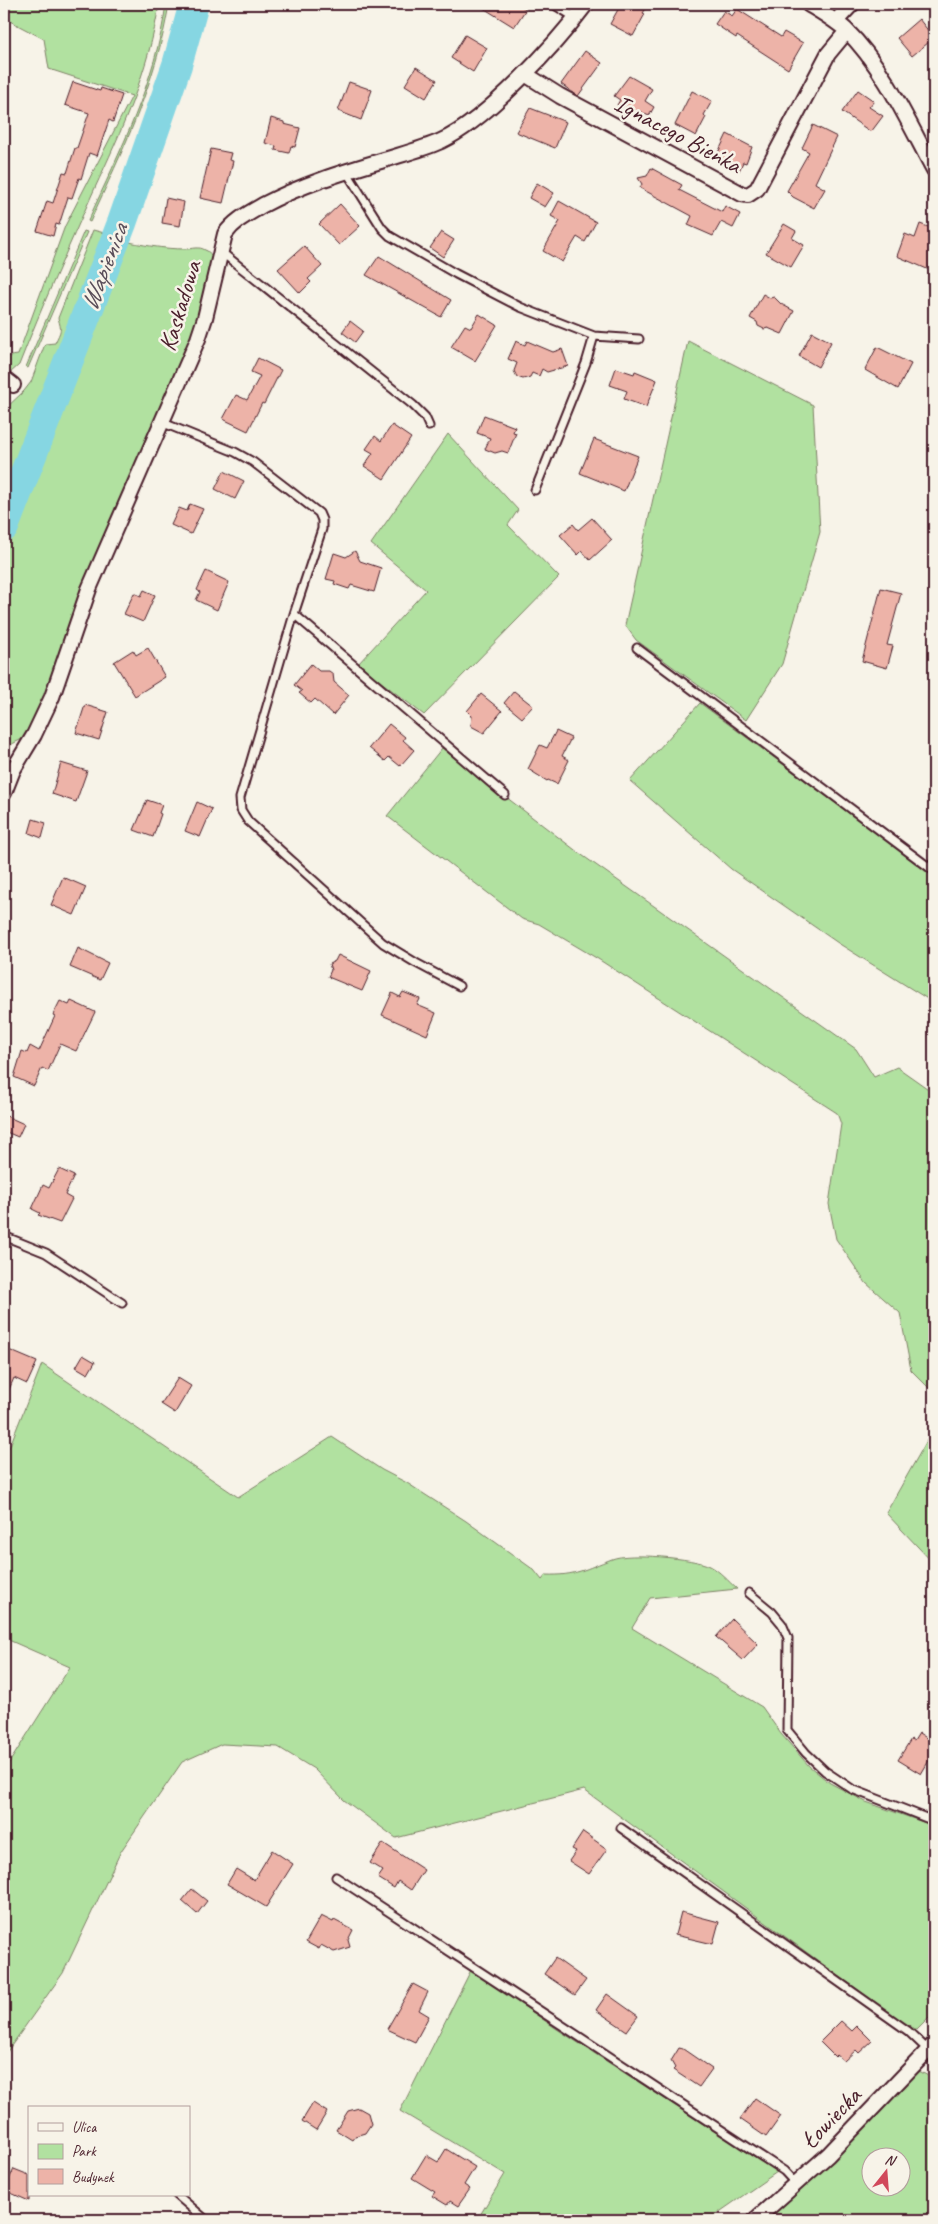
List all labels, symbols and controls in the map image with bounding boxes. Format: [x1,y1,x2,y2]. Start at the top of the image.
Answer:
street label: Ignacego Bieńka [609,87,749,182]
water label: Wapienica [72,217,136,315]
street label: Kaskadowa [151,255,209,355]
street label: Łowiecka [794,2079,870,2156]
legend [28,2106,190,2196]
text: Ulica [72,2118,97,2137]
text: Park [72,2142,97,2161]
north arrow [860,2146,910,2196]
text: N [883,2151,899,2170]
text: Budynek [72,2168,115,2187]

